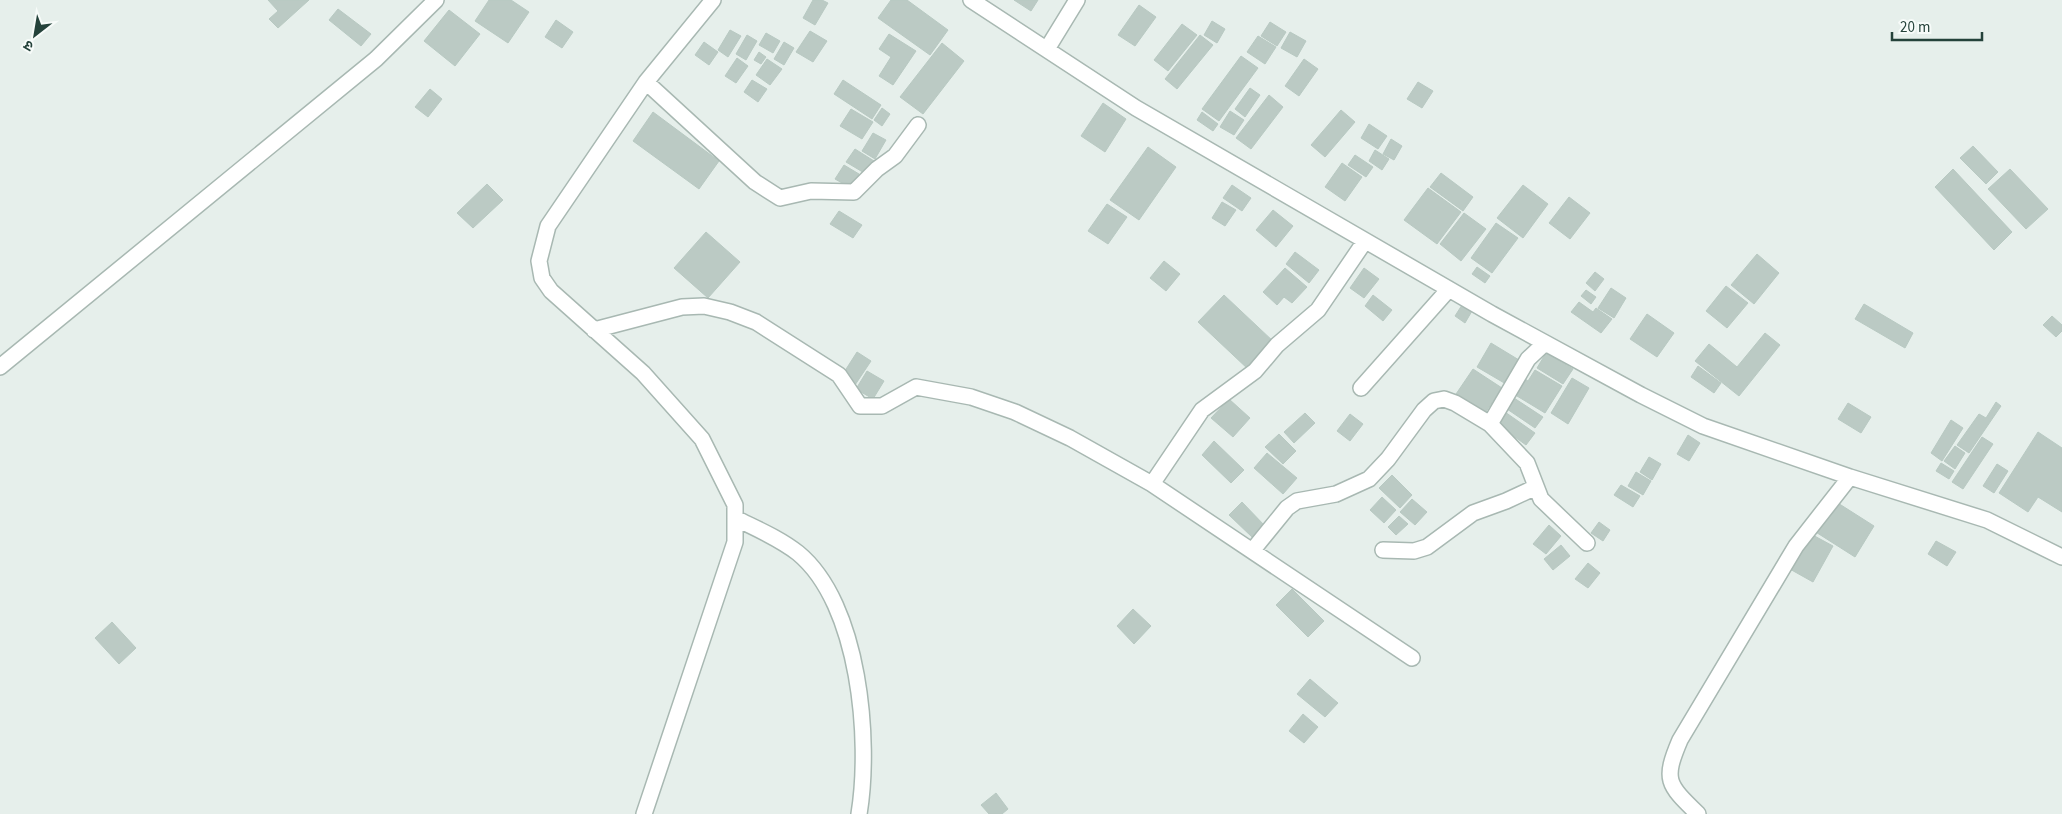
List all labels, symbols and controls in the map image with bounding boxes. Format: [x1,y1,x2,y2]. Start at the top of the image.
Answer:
north arrow [10,10,60,60]
scale bar [1892,10,1982,42]
text: 20 m [1900,17,1930,38]
text: उ [19,34,37,56]

